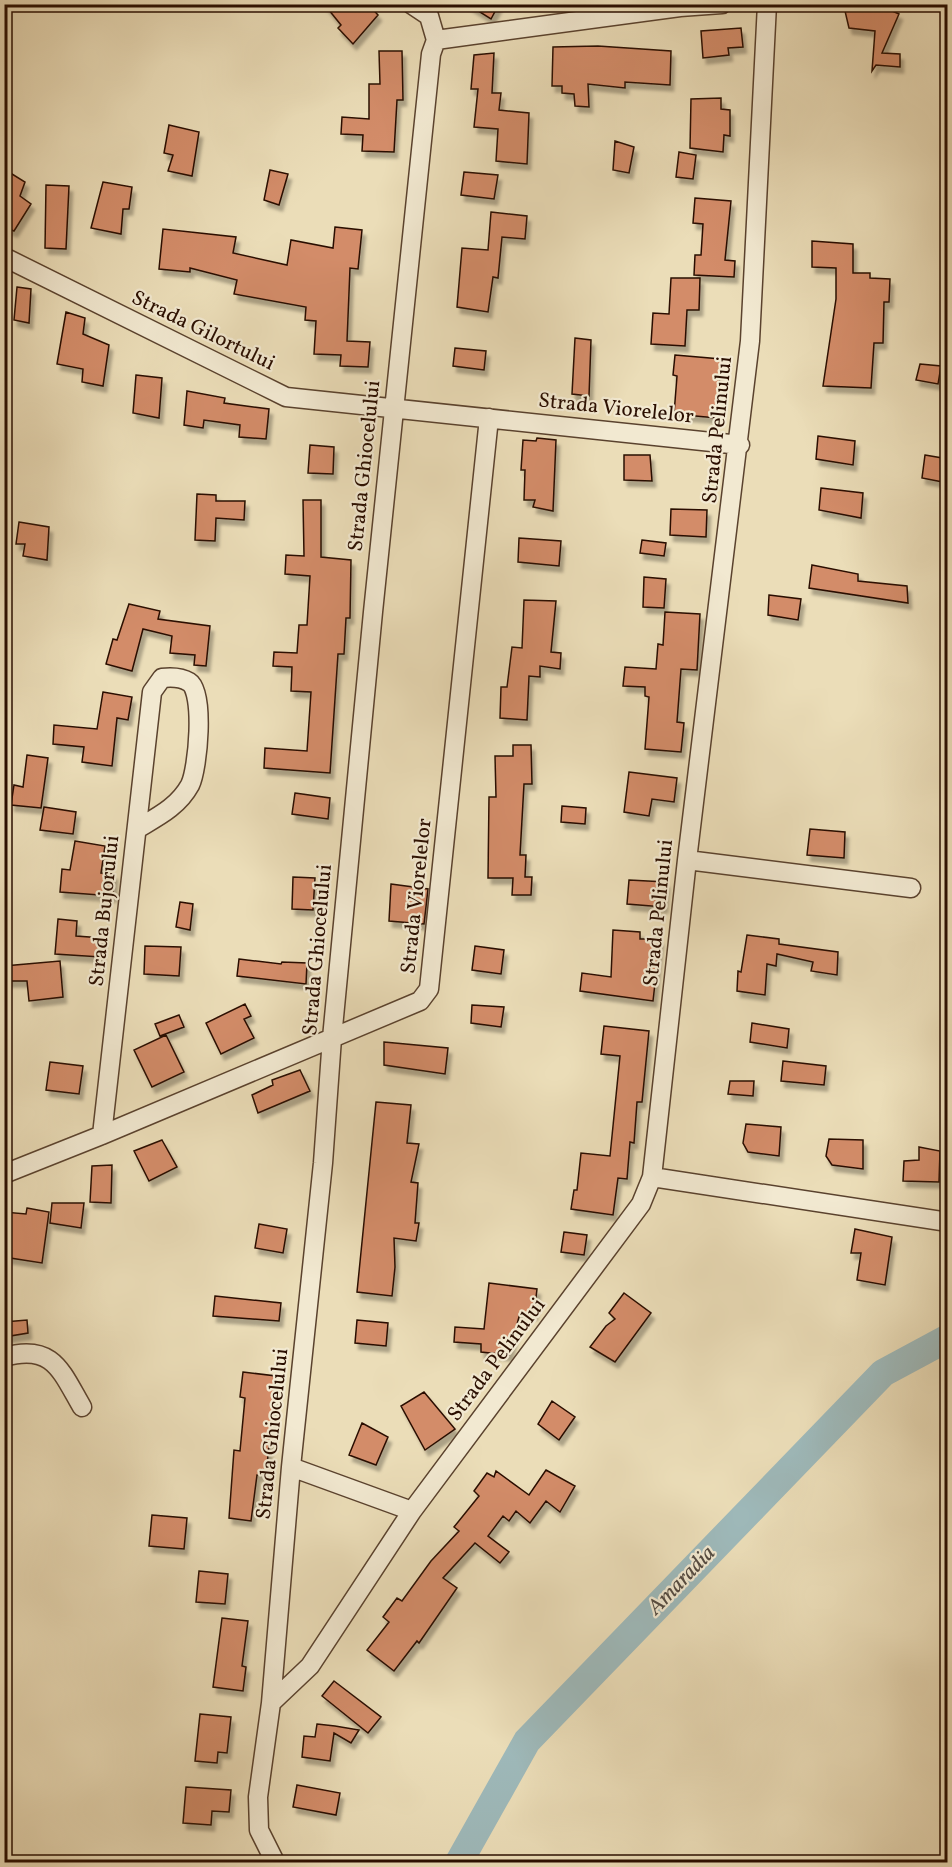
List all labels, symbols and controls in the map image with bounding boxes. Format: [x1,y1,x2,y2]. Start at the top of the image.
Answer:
street label: Strada Gilortului [126,284,280,378]
street label: Strada Pelinului [696,355,740,505]
street label: Strada Ghiocelului [342,379,388,553]
street label: Strada Viorelelor [537,386,695,432]
street label: Strada Viorelelor [394,817,440,975]
street label: Strada Bujorului [83,834,127,988]
street label: Strada Pelinului [637,838,681,988]
street label: Strada Ghiocelului [296,863,340,1037]
street label: Strada Pelinului [441,1292,553,1428]
street label: Strada Ghiocelului [250,1347,296,1521]
water label: Amaradia [640,1539,723,1624]

